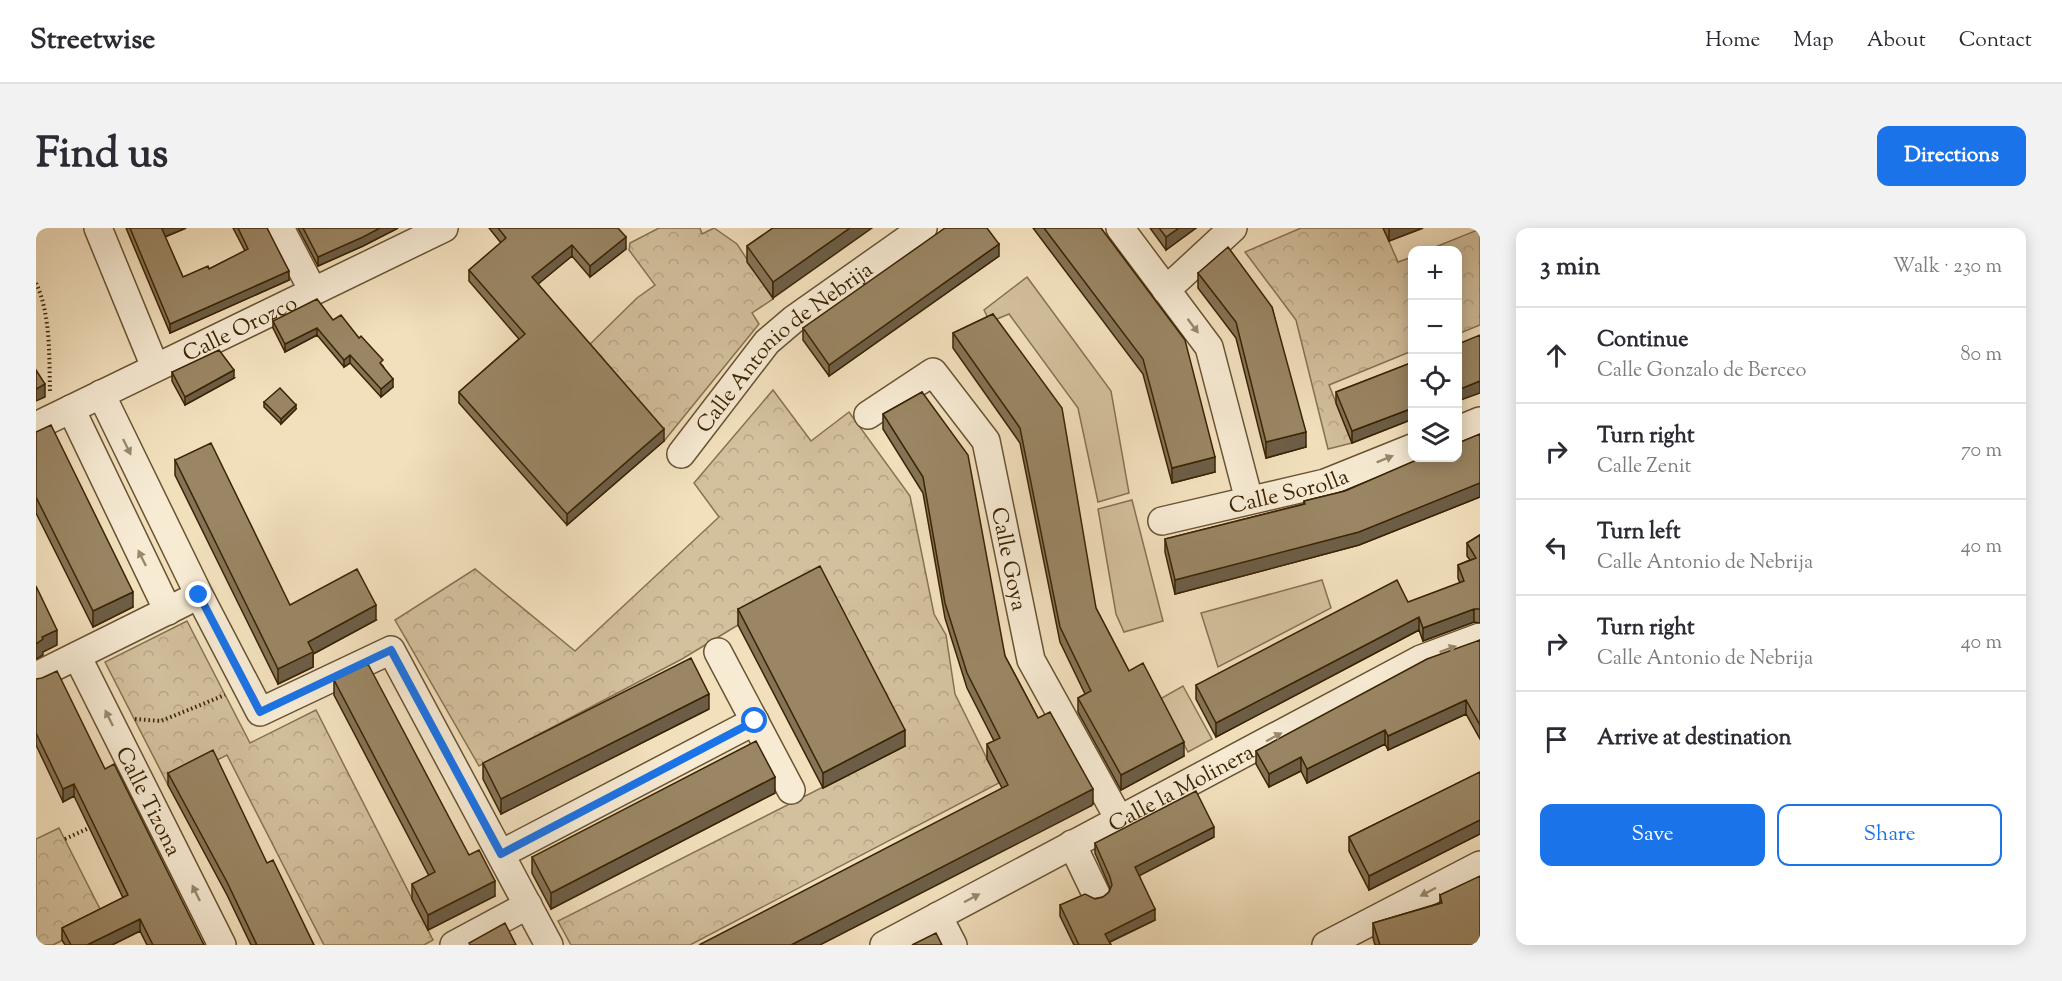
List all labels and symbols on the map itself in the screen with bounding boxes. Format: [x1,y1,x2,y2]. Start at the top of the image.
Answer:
street label: Calle Antonio de Nebrija [690,255,880,441]
street label: Calle Orozco [178,289,303,371]
one-way arrow [1187,317,1199,333]
one-way arrow [122,438,131,455]
one-way arrow [1376,454,1394,464]
street label: Calle Sorolla [1226,462,1354,524]
street label: Calle Goya [981,504,1033,614]
one-way arrow [138,549,147,566]
route end [185,581,211,607]
one-way arrow [1439,644,1457,654]
route start [741,707,767,733]
one-way arrow [104,709,114,726]
one-way arrow [1266,732,1283,742]
street label: Calle la Molinera [1103,738,1261,842]
street label: Calle Tizona [106,742,188,862]
one-way arrow [191,884,200,901]
one-way arrow [1420,887,1437,897]
one-way arrow [964,893,981,903]

